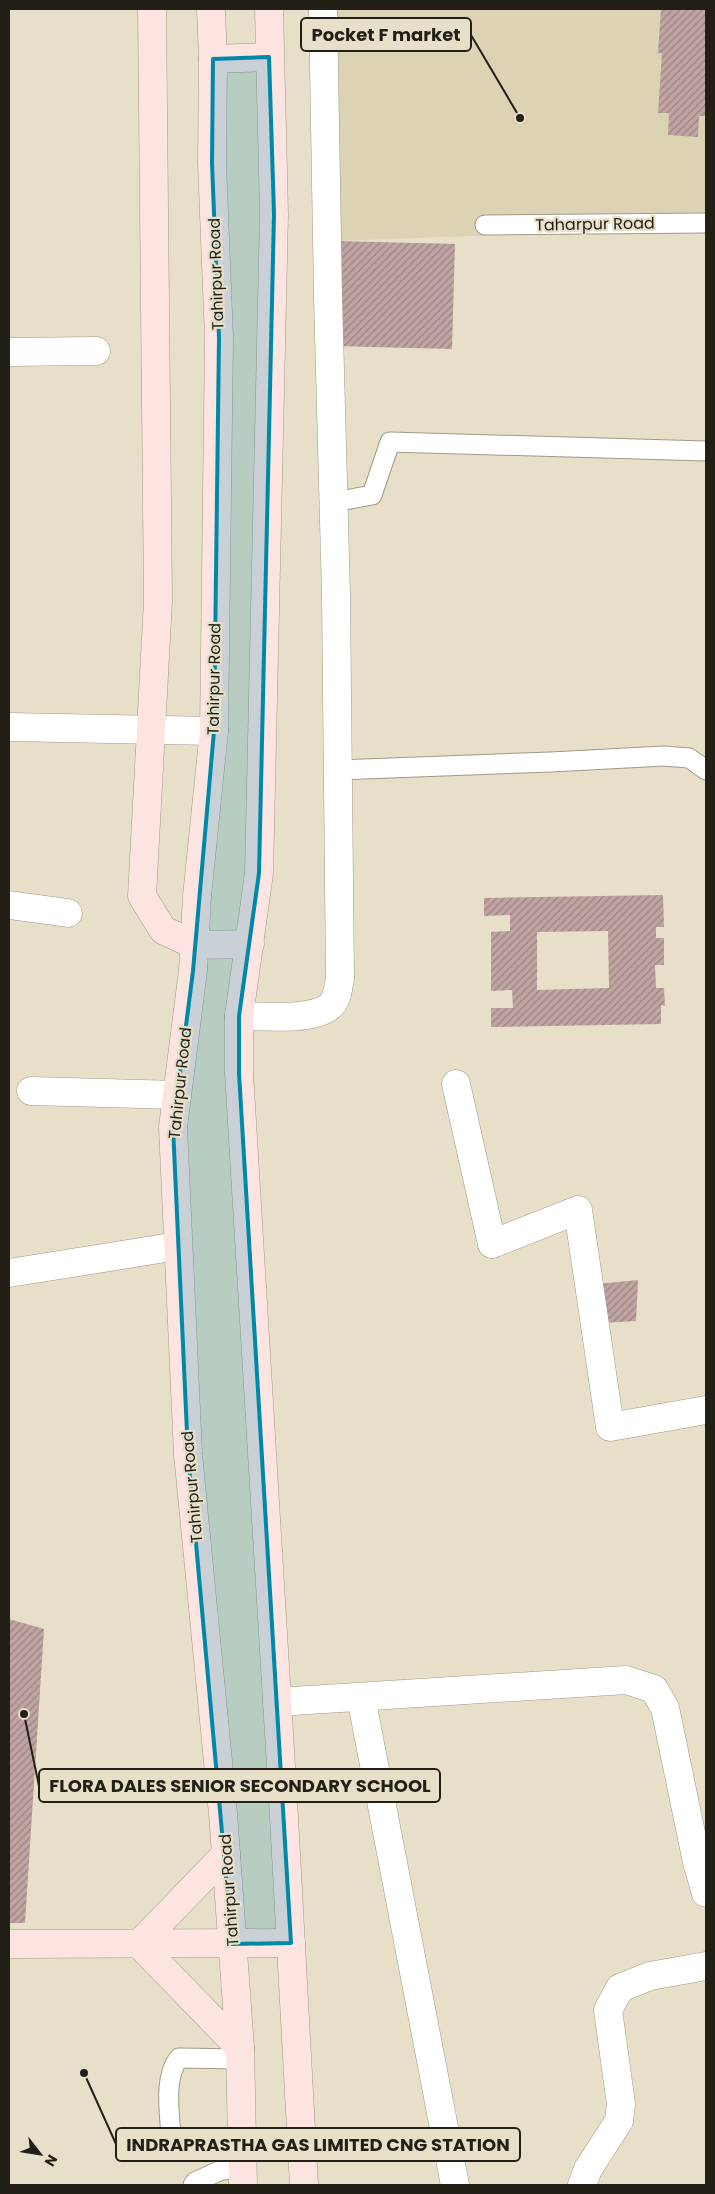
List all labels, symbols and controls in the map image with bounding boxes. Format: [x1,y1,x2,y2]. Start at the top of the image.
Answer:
callout: Pocket F market [301,18,471,51]
text: Pocket F market [311,22,461,47]
street label: Taharpur Road [535,211,655,237]
street label: Tahirpur Road [203,217,229,331]
street label: Tahirpur Road [202,623,226,735]
street label: Tahirpur Road [163,1026,197,1140]
street label: Tahirpur Road [176,1430,208,1544]
callout: FLORA DALES SENIOR SECONDARY SCHOOL [39,1769,440,1802]
text: FLORA DALES SENIOR SECONDARY SCHOOL [49,1773,431,1798]
street label: Tahirpur Road [214,1833,244,1947]
callout: INDRAPRASTHA GAS LIMITED CNG STATION [116,2128,520,2161]
north arrow [15,2129,65,2179]
text: INDRAPRASTHA GAS LIMITED CNG STATION [126,2132,510,2157]
text: N [40,2151,62,2170]

